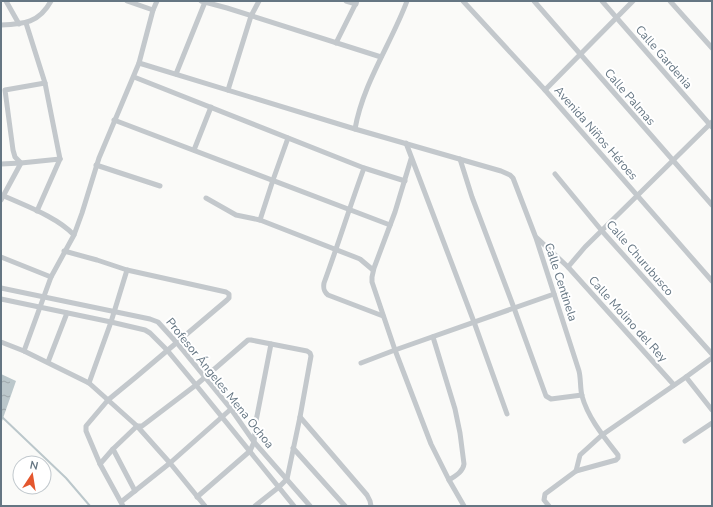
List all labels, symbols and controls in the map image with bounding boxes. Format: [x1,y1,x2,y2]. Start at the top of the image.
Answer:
street label: Calle Gardenia [632,22,696,92]
street label: Calle Palmas [601,65,659,129]
street label: Avenida Niños Héroes [551,83,641,184]
street label: Calle Churubusco [603,217,677,299]
street label: Calle Centinela [541,241,581,323]
street label: Calle Molino del Rey [585,272,672,366]
street label: Profesor Ángeles Mena Ochoa [162,314,278,452]
north arrow [12,455,52,495]
text: N [28,458,40,474]

